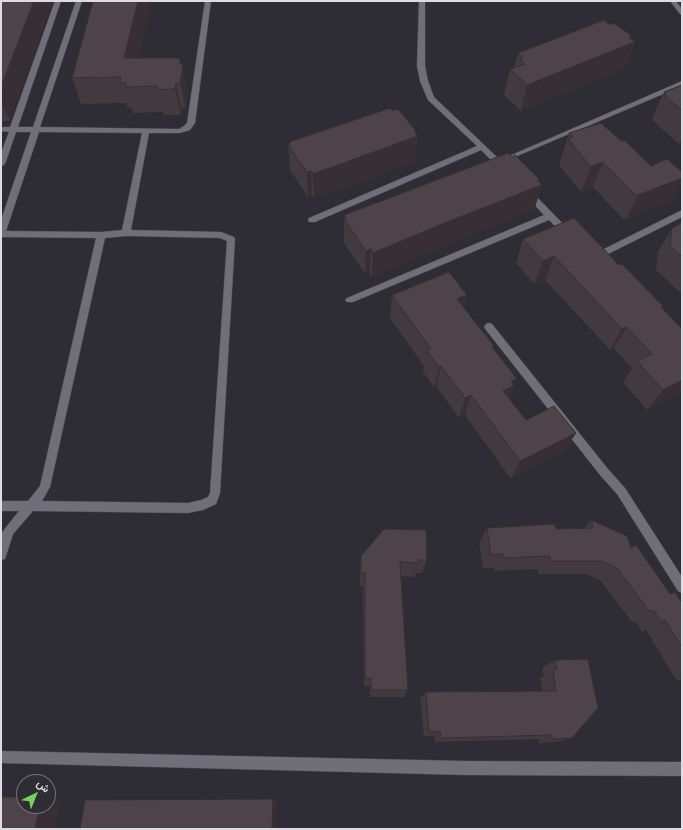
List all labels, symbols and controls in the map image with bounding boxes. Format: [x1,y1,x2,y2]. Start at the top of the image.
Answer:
north arrow [16,774,56,814]
text: ش [35,777,52,795]

